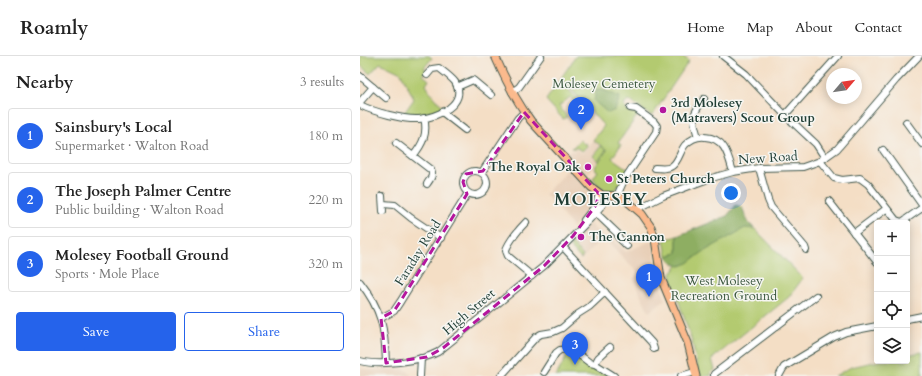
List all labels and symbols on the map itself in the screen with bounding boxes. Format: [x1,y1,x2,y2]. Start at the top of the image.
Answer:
north arrow [826,68,862,104]
park label: Molesey Cemetery [552,75,656,93]
place label: 3rd Molesey (Matravers) Scout Group [671,94,815,127]
pin: 2 [568,97,594,130]
marker: 3rd Molesey (Matravers) Scout Group [658,105,668,115]
street label: New Road [738,147,798,169]
place label: The Royal Oak [489,158,581,176]
marker: The Royal Oak [583,162,593,172]
place label: St Peters Church [617,170,715,188]
marker: St Peters Church [604,174,614,184]
your location [721,183,741,203]
district label: MOLESEY [554,188,648,211]
street label: Faraday Road [391,216,446,290]
place label: The Cannon [589,228,666,246]
marker: The Cannon [576,232,586,242]
pin: 1 [636,264,662,297]
park label: West Molesey Recreation Ground [671,272,777,305]
street label: High Street [439,285,499,339]
pin: 3 [562,332,588,365]

